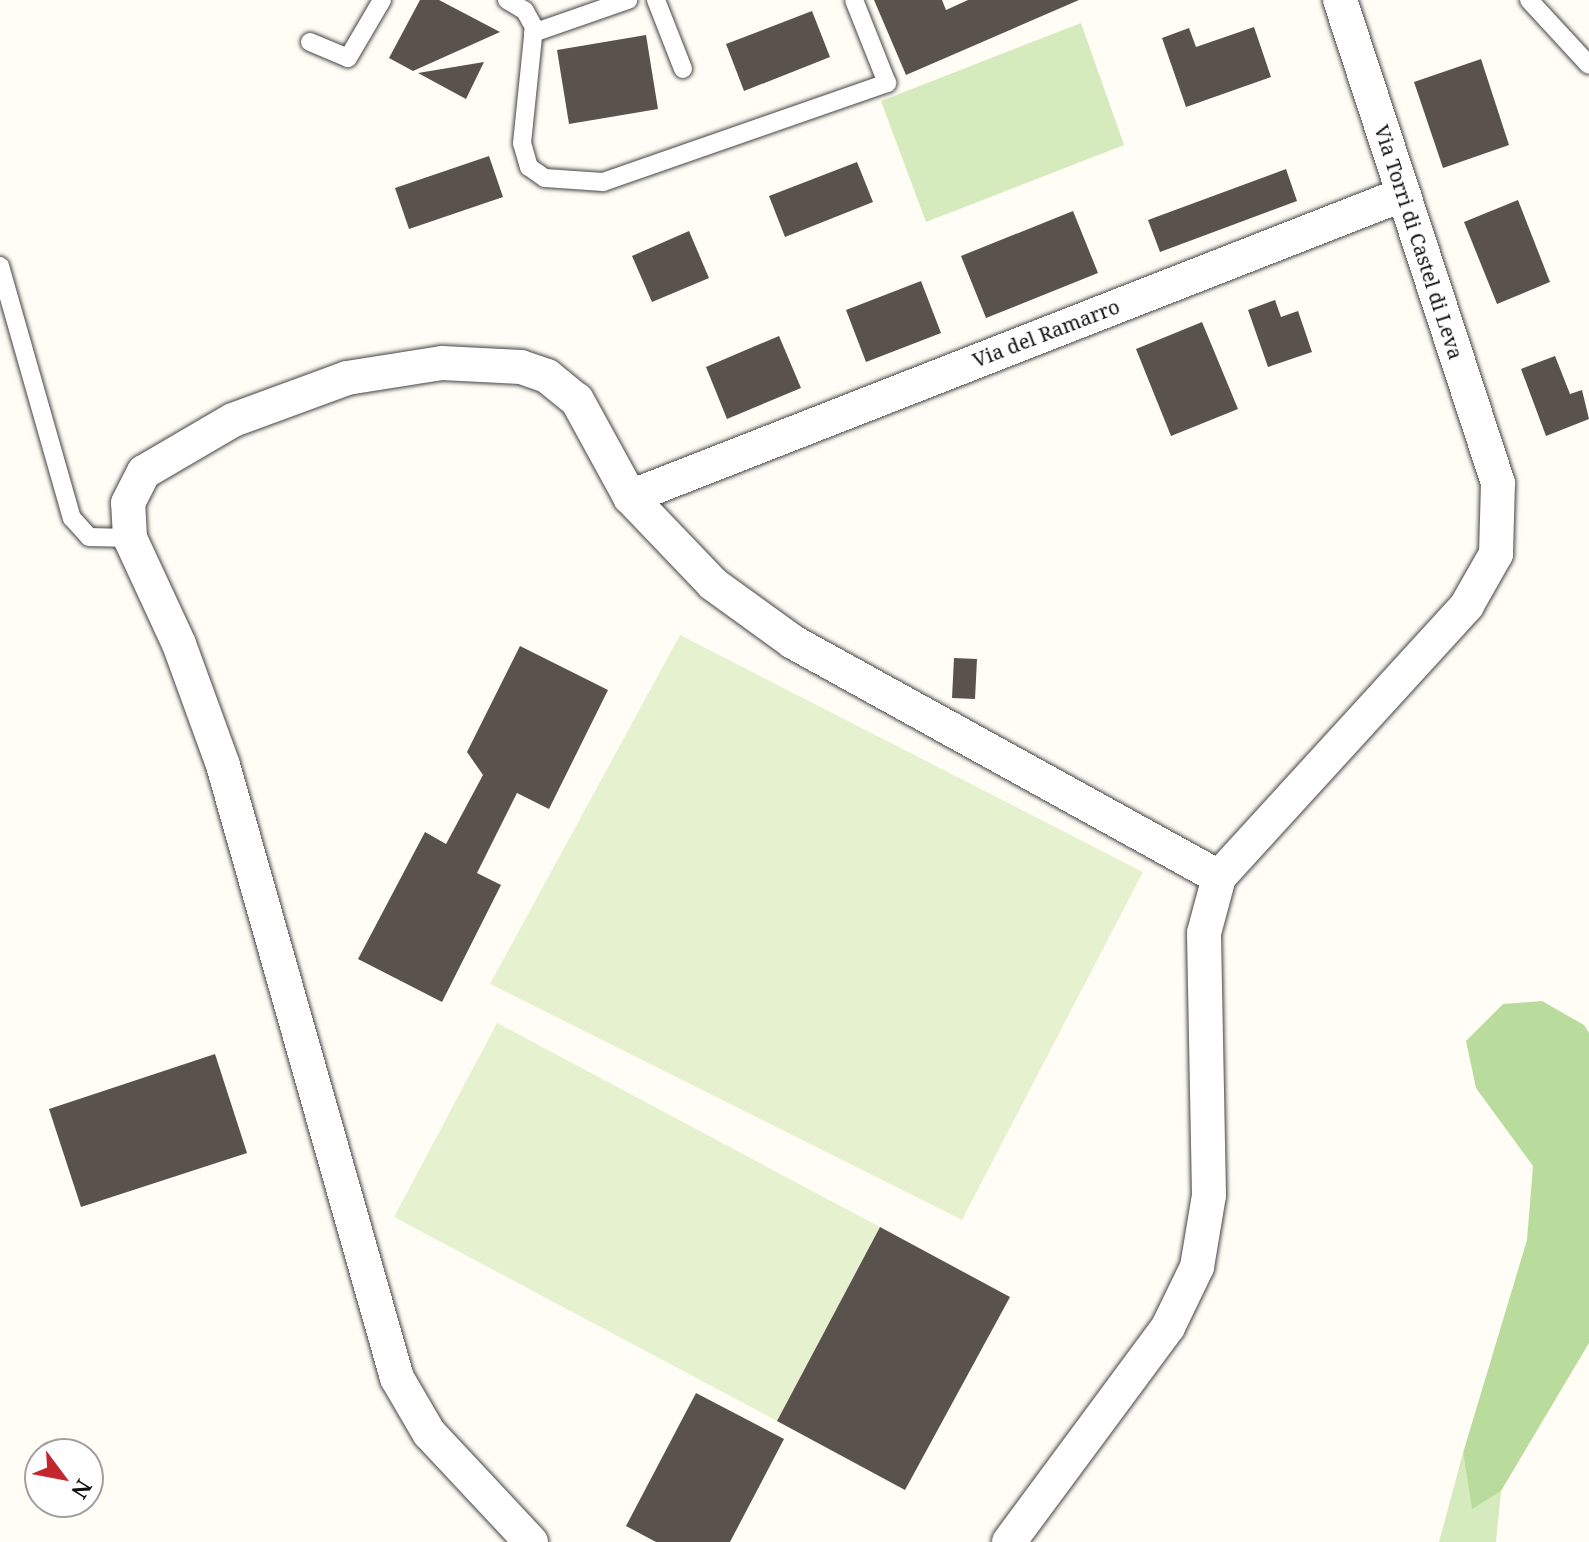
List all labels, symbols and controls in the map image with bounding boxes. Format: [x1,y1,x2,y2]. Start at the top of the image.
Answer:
street label: Via Torri di Castel di Leva [1370,122,1468,362]
street label: Via del Ramarro [969,294,1123,372]
north arrow [24,1438,104,1518]
text: N [65,1474,100,1505]

